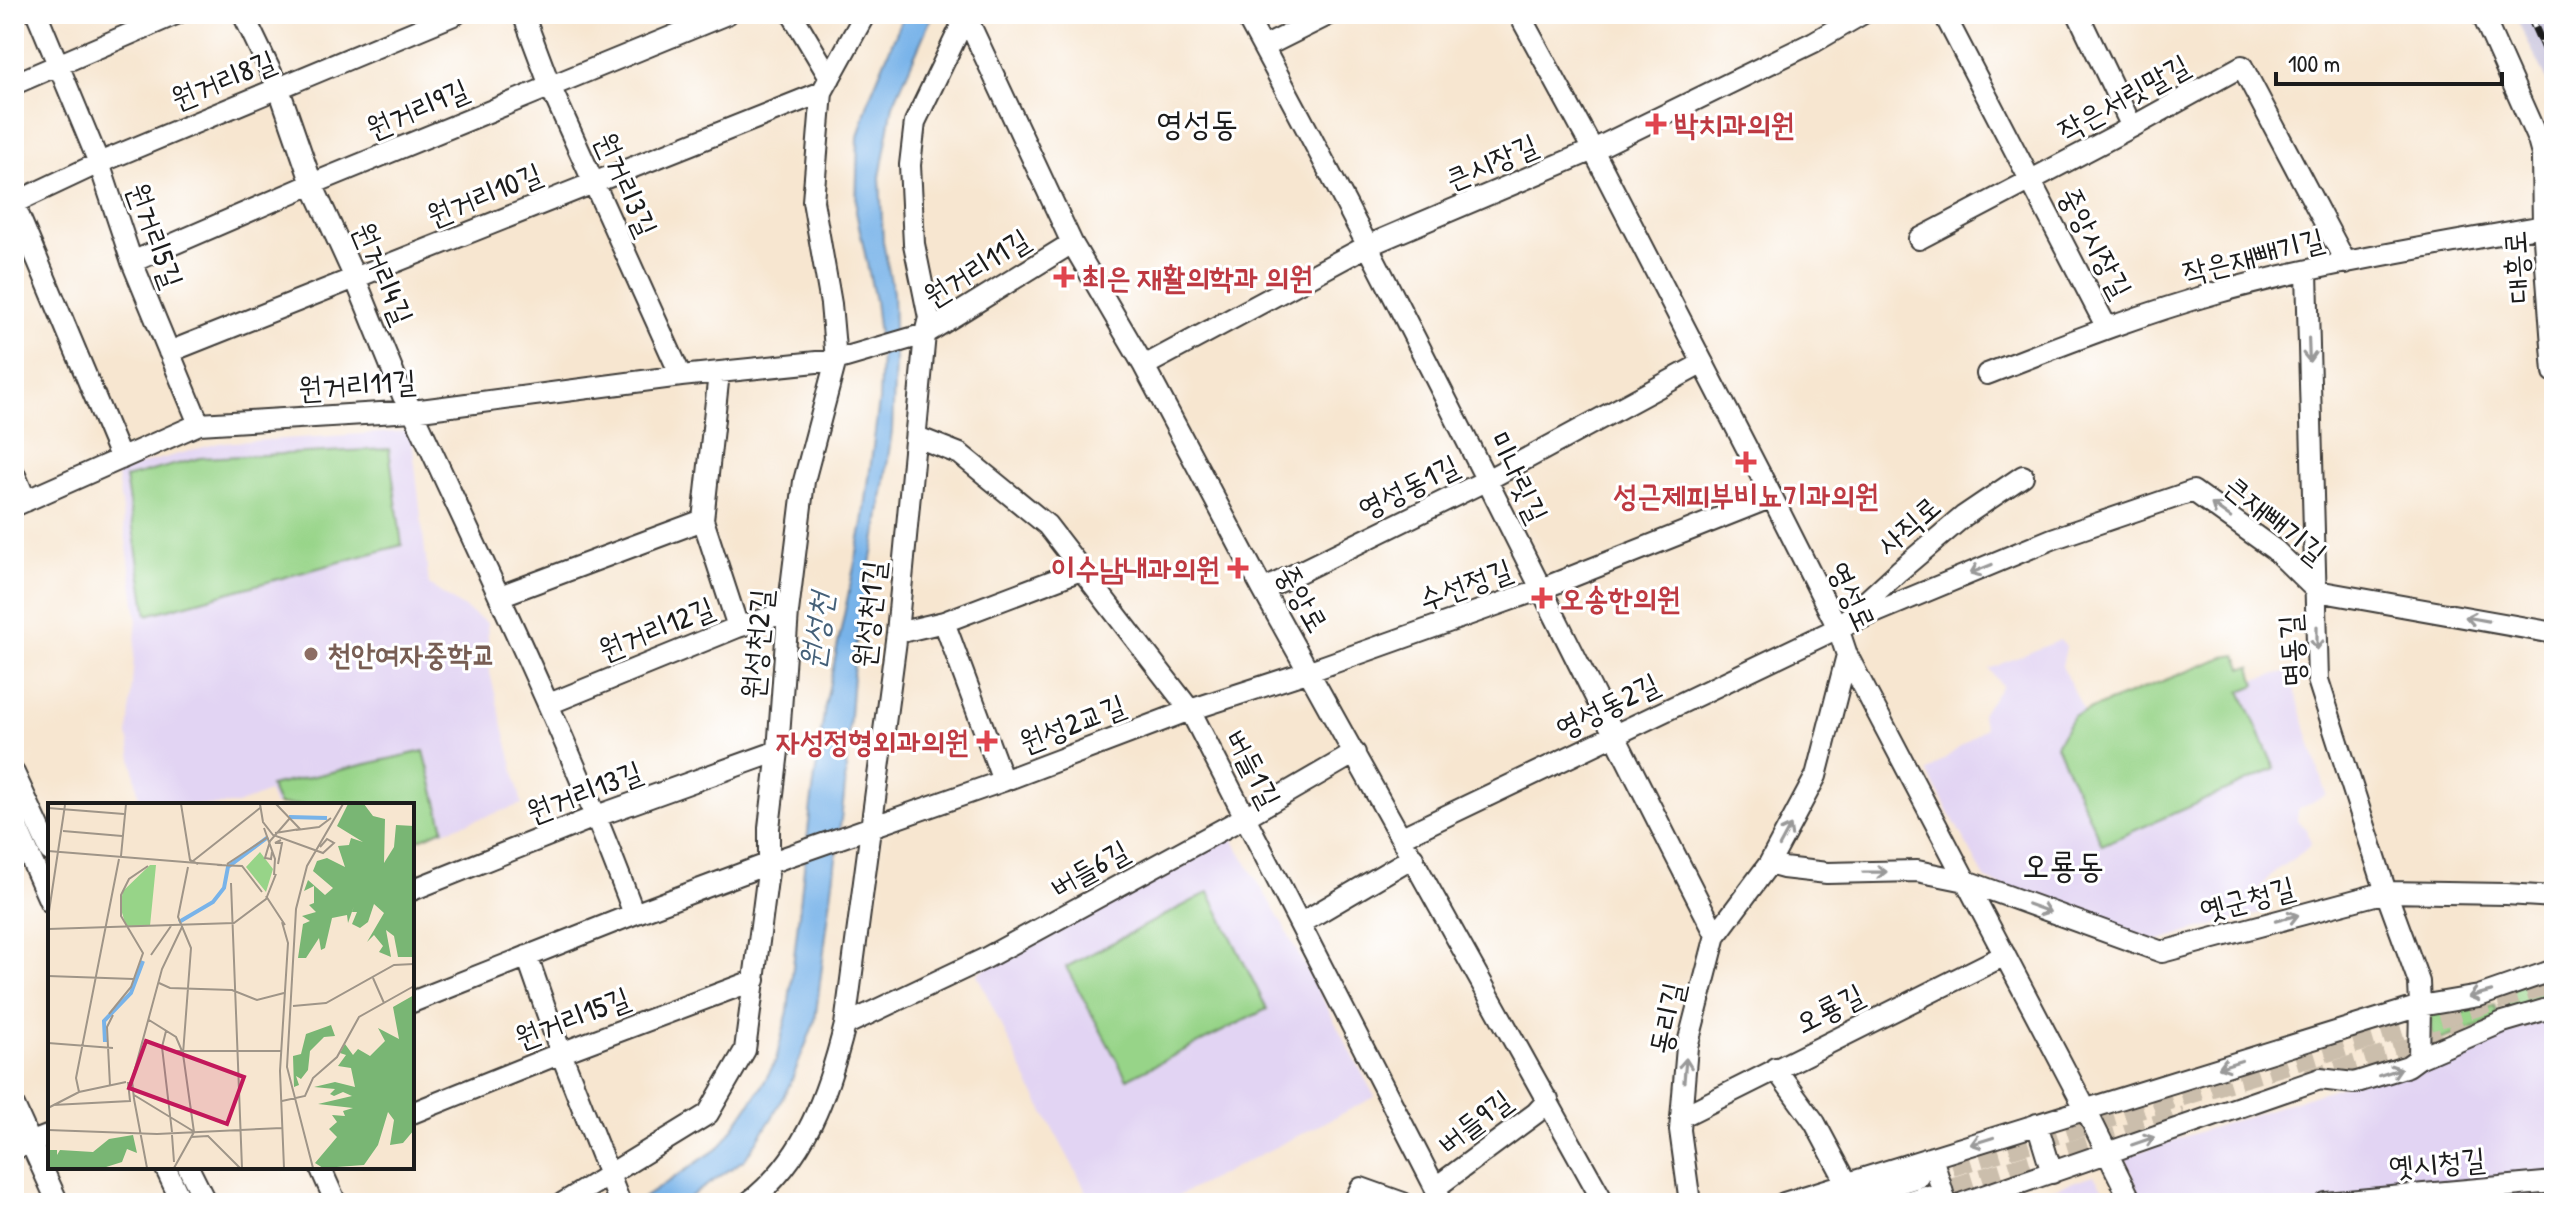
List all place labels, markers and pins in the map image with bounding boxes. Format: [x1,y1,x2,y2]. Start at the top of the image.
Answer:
place label: 박치과의원 [1674,104,1795,144]
marker: 박치과의원 [1645,113,1667,135]
place label: 최은 재활의학과 의원 [1082,257,1313,297]
marker: 최은 재활의학과 의원 [1053,266,1075,288]
marker: 성근제피부비뇨기과의원 [1735,451,1757,473]
place label: 성근제피부비뇨기과의원 [1613,475,1879,515]
place label: 이수남내과의원 [1051,548,1220,588]
marker: 이수남내과의원 [1227,557,1249,579]
place label: 오송한의원 [1560,578,1681,618]
marker: 오송한의원 [1531,587,1553,609]
place label: 천안여자중학교 [327,634,496,674]
marker: 천안여자중학교 [302,645,320,663]
place label: 자성정형외과의원 [776,721,969,761]
marker: 자성정형외과의원 [976,730,998,752]

